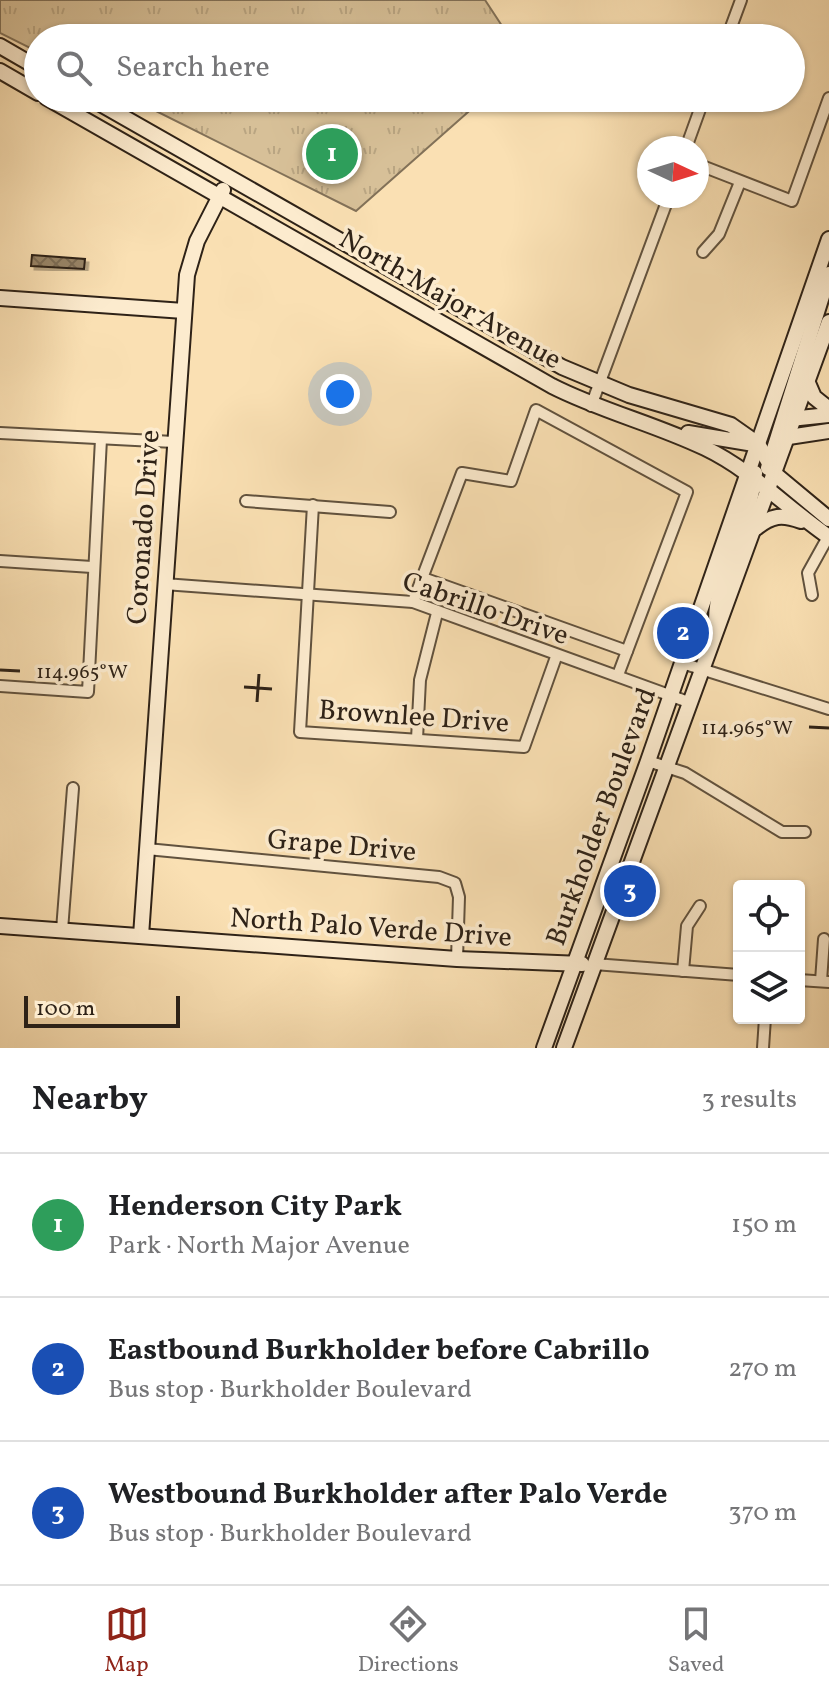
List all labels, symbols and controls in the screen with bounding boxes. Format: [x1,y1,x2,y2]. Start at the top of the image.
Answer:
search box [24,24,805,112]
icon: search [52,46,96,90]
text: Search here [116,47,270,89]
pin: 1 [306,124,358,184]
north arrow [637,136,709,208]
street label: North Major Avenue [331,220,568,380]
your location [320,374,360,414]
street label: Coronado Drive [118,428,171,626]
street label: Cabrillo Drive [397,563,573,656]
pin: 2 [657,603,709,663]
text: 114.965°W [36,659,128,687]
street label: Burkholder Boulevard [537,682,667,951]
street label: Brownlee Drive [317,691,510,744]
text: 114.965°W [701,715,793,743]
street label: Grape Drive [266,821,418,872]
pin: 3 [604,861,656,921]
map controls [733,880,805,1024]
button: locate [733,880,805,952]
street label: North Palo Verde Drive [229,899,513,958]
button: layers [733,952,805,1024]
scale bar [24,992,180,1028]
text: 100 m [36,994,95,1025]
text: Nearby [32,1077,148,1124]
text: 3 results [701,1082,797,1118]
text: Henderson City Park [108,1186,402,1228]
text: 1 [53,1207,63,1243]
text: 150 m [731,1207,797,1243]
text: Park · North Major Avenue [108,1228,410,1264]
text: Eastbound Burkholder before Cabrillo [108,1330,650,1372]
text: 2 [51,1351,65,1387]
text: 270 m [728,1351,797,1387]
text: Bus stop · Burkholder Boulevard [108,1372,472,1408]
text: Westbound Burkholder after Palo Verde [108,1474,668,1516]
text: 3 [51,1495,65,1531]
text: 370 m [728,1495,797,1531]
text: Bus stop · Burkholder Boulevard [108,1516,472,1552]
tab: Map [105,1602,149,1681]
tab: Directions [358,1602,459,1681]
tab: Saved [668,1602,724,1681]

